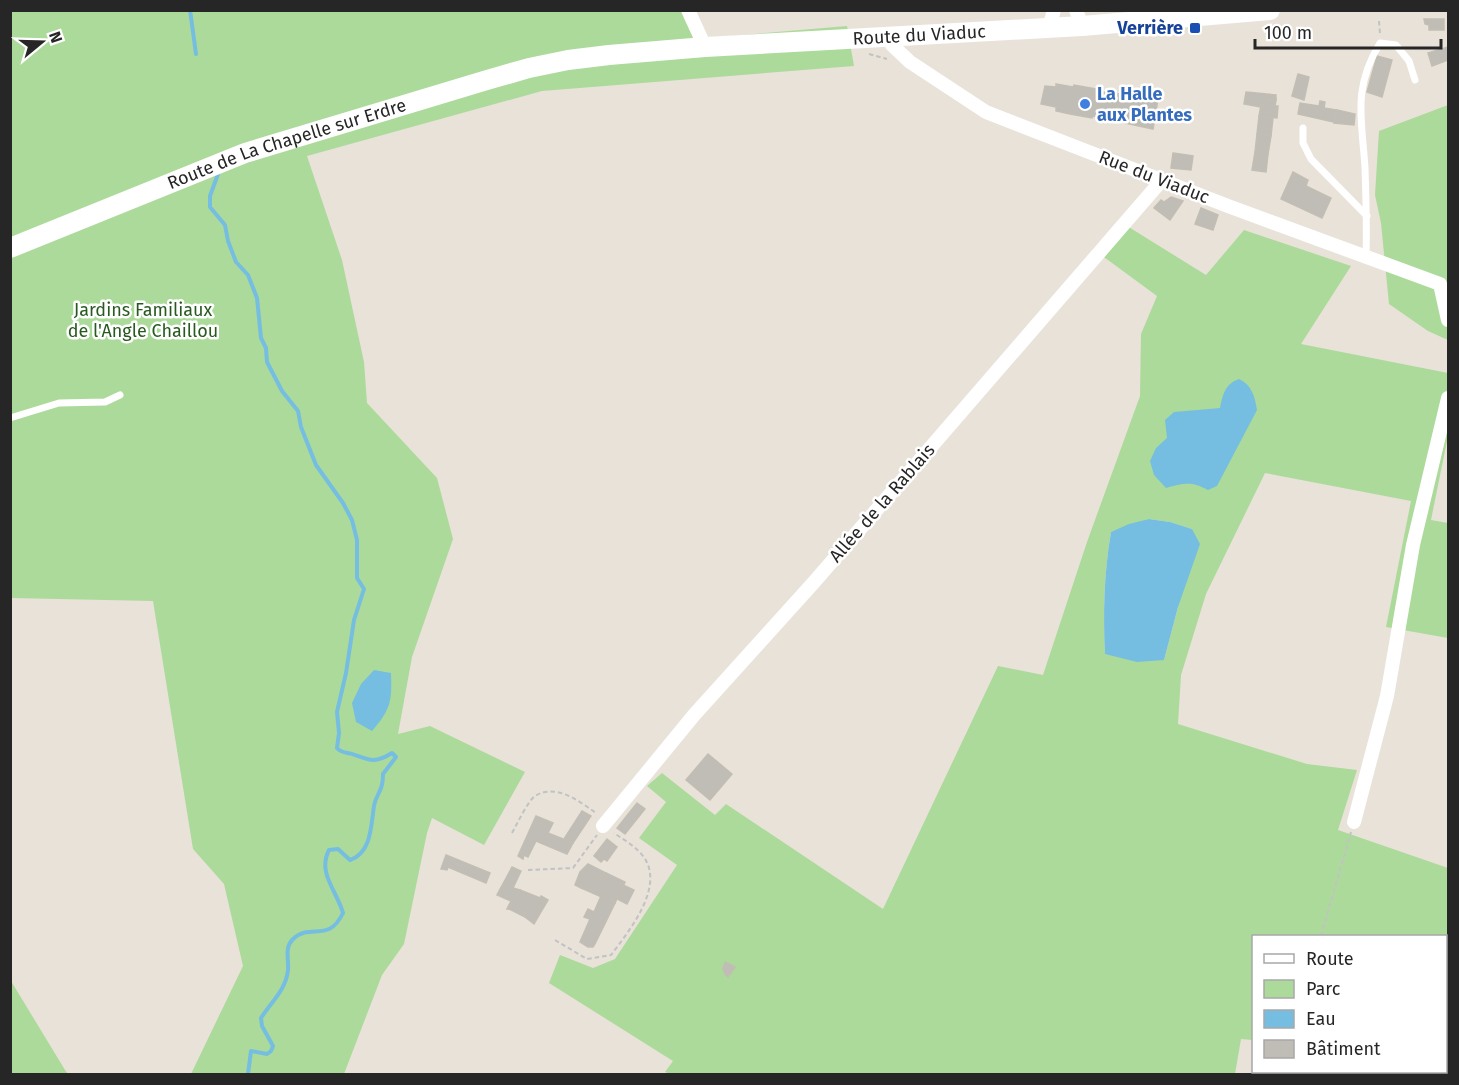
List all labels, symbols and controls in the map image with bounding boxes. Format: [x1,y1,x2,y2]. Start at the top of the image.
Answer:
north arrow [12,12,72,72]
scale bar [1255,12,1441,50]
place label: Verrière [1116,17,1183,39]
street label: Route du Viaduc [852,20,987,50]
marker: Verrière [1188,21,1202,35]
text: 100 m [1264,22,1312,44]
text: N [45,29,66,45]
place label: La Halle aux Plantes [1097,83,1192,126]
street label: Route de La Chapelle sur Erdre [164,94,409,194]
marker: La Halle aux Plantes [1078,97,1092,111]
street label: Rue du Viaduc [1096,146,1213,208]
park label: Jardins Familiaux de l'Angle Chaillou [68,299,218,342]
street label: Allée de la Rablais [825,439,939,567]
legend [1252,935,1447,1073]
text: Route [1306,948,1354,970]
text: Parc [1306,978,1341,1000]
text: Eau [1306,1008,1336,1030]
text: Bâtiment [1306,1038,1381,1060]

